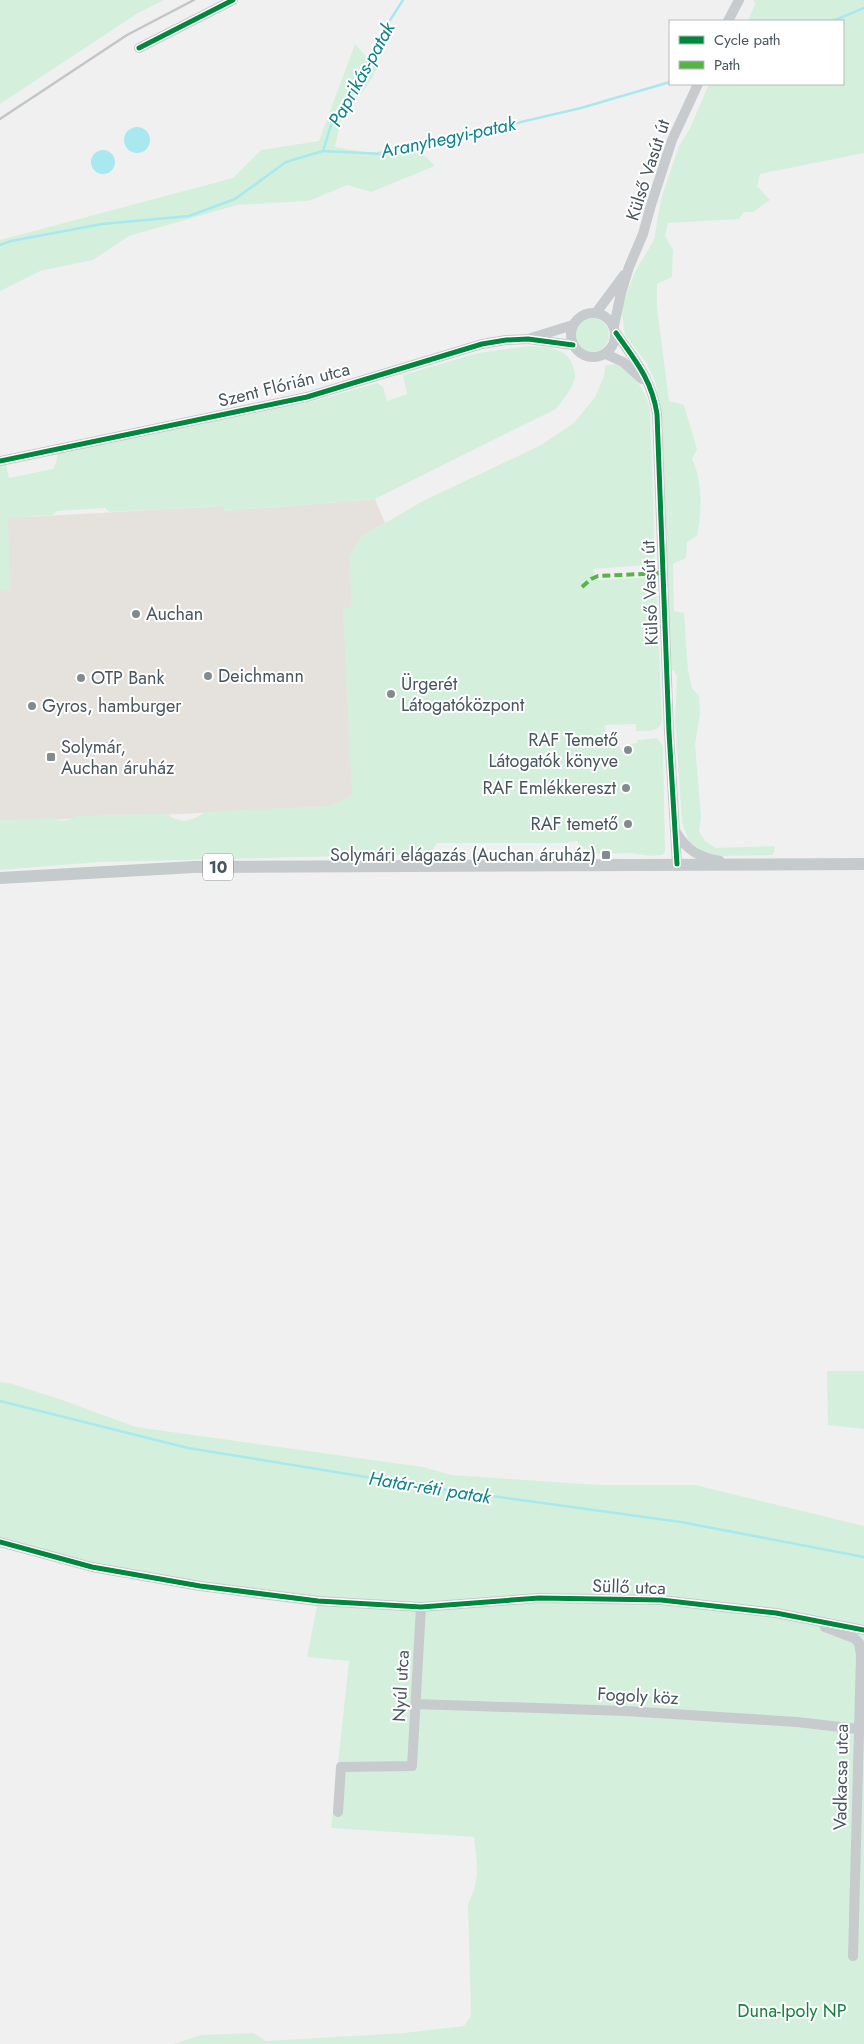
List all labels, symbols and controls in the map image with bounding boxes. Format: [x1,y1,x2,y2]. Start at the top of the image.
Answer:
water label: Paprikás-patak [322,16,402,131]
legend [669,20,844,85]
text: Cycle path [714,29,781,51]
text: Path [714,54,740,76]
water label: Aranyhegyi-patak [377,110,519,165]
street label: Külső Vasút út [619,115,677,224]
street label: Szent Flórián utca [215,356,353,414]
street label: Külső Vasút út [635,539,665,646]
place label: Auchan [146,601,203,627]
marker: Auchan [130,608,142,620]
place label: Deichmann [218,663,304,689]
place label: OTP Bank [91,665,164,691]
marker: Deichmann [202,670,214,682]
place label: Ürgerét Látogatóközpont [401,671,525,718]
marker: OTP Bank [75,672,87,684]
marker: Ürgerét Látogatóközpont [385,688,397,700]
place label: Gyros, hamburger [42,693,182,719]
marker: Gyros, hamburger [26,700,38,712]
place label: RAF Temető Látogatók könyve [488,727,618,774]
place label: Solymár, Auchan áruház [61,734,175,781]
marker: RAF Temető Látogatók könyve [622,744,634,756]
marker: Solymár, Auchan áruház [45,751,57,763]
place label: RAF Emlékkereszt [482,775,617,801]
marker: RAF Emlékkereszt [620,782,632,794]
place label: RAF temető [531,811,618,837]
marker: RAF temető [622,818,634,830]
place label: Solymári elágazás (Auchan áruház) [330,842,596,868]
marker: Solymári elágazás (Auchan áruház) [600,849,612,861]
road number: 10 [203,854,233,880]
water label: Határ-réti patak [367,1465,494,1511]
street label: Süllő utca [592,1573,666,1601]
street label: Nyúl utca [386,1649,416,1723]
street label: Fogoly köz [597,1681,680,1711]
street label: Vadkacsa utca [827,1724,855,1830]
park label: Duna-Ipoly NP [737,1998,847,2024]

